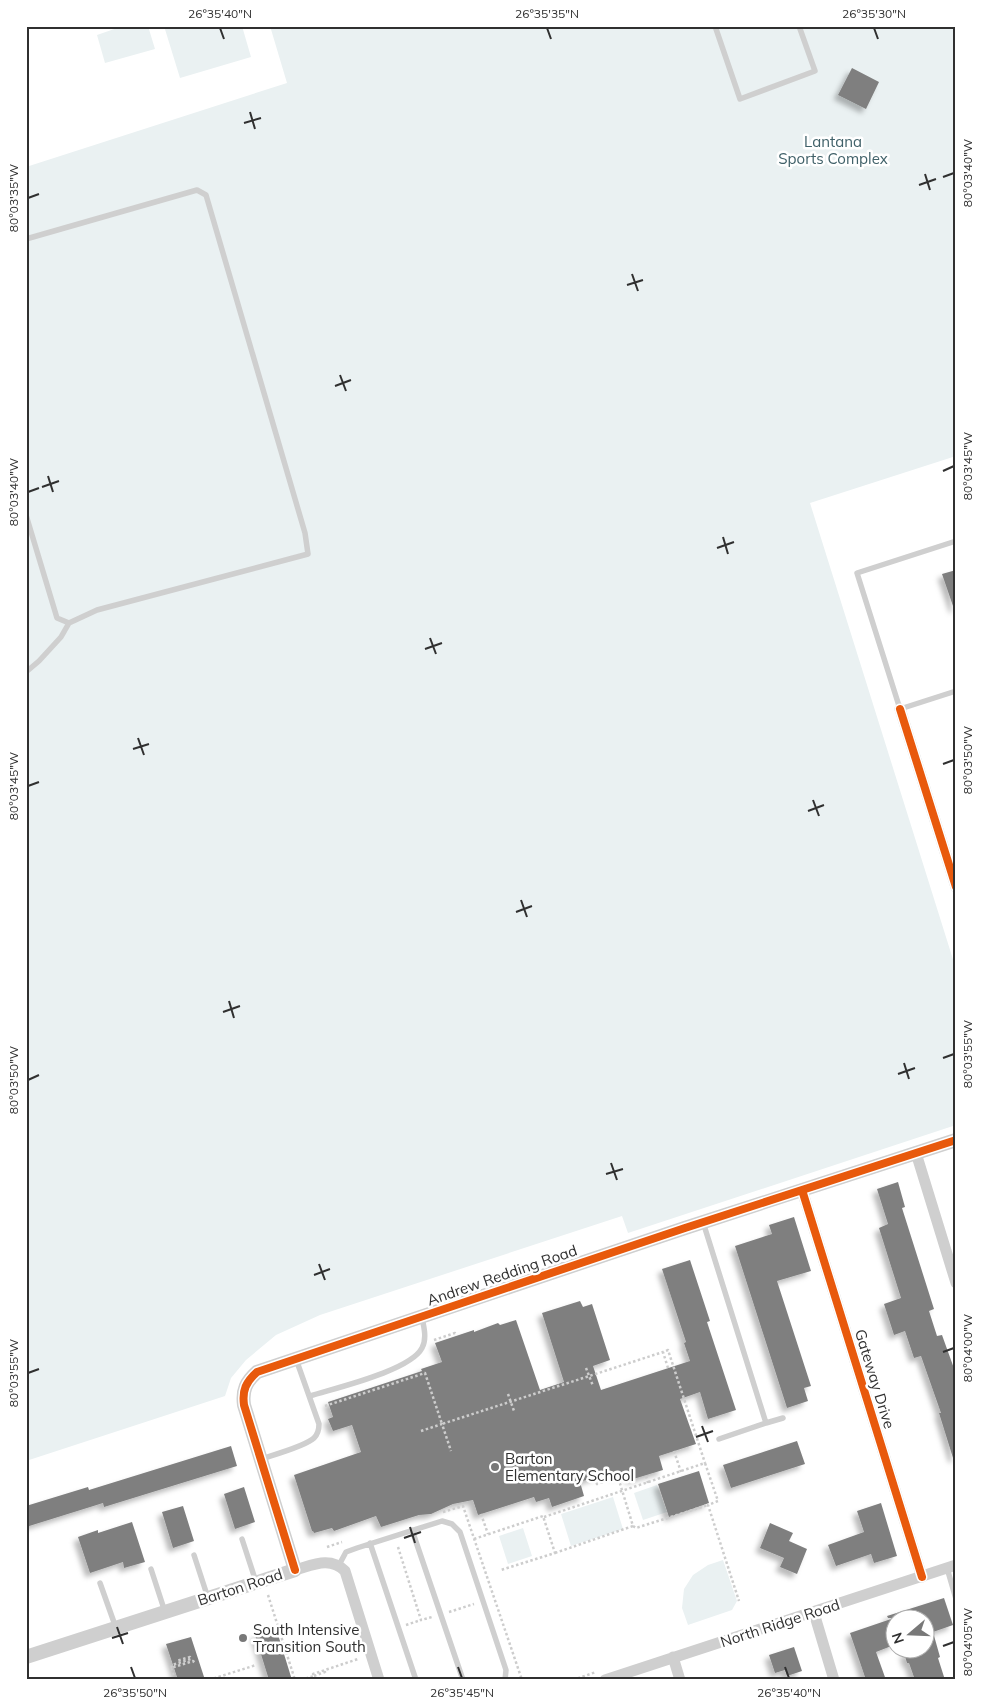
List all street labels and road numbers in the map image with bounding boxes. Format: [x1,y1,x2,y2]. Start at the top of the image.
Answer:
street label: Andrew Redding Road [424,1240,580,1310]
street label: Gateway Drive [851,1327,899,1431]
street label: Barton Road [195,1564,285,1610]
street label: North Ridge Road [718,1595,842,1651]

